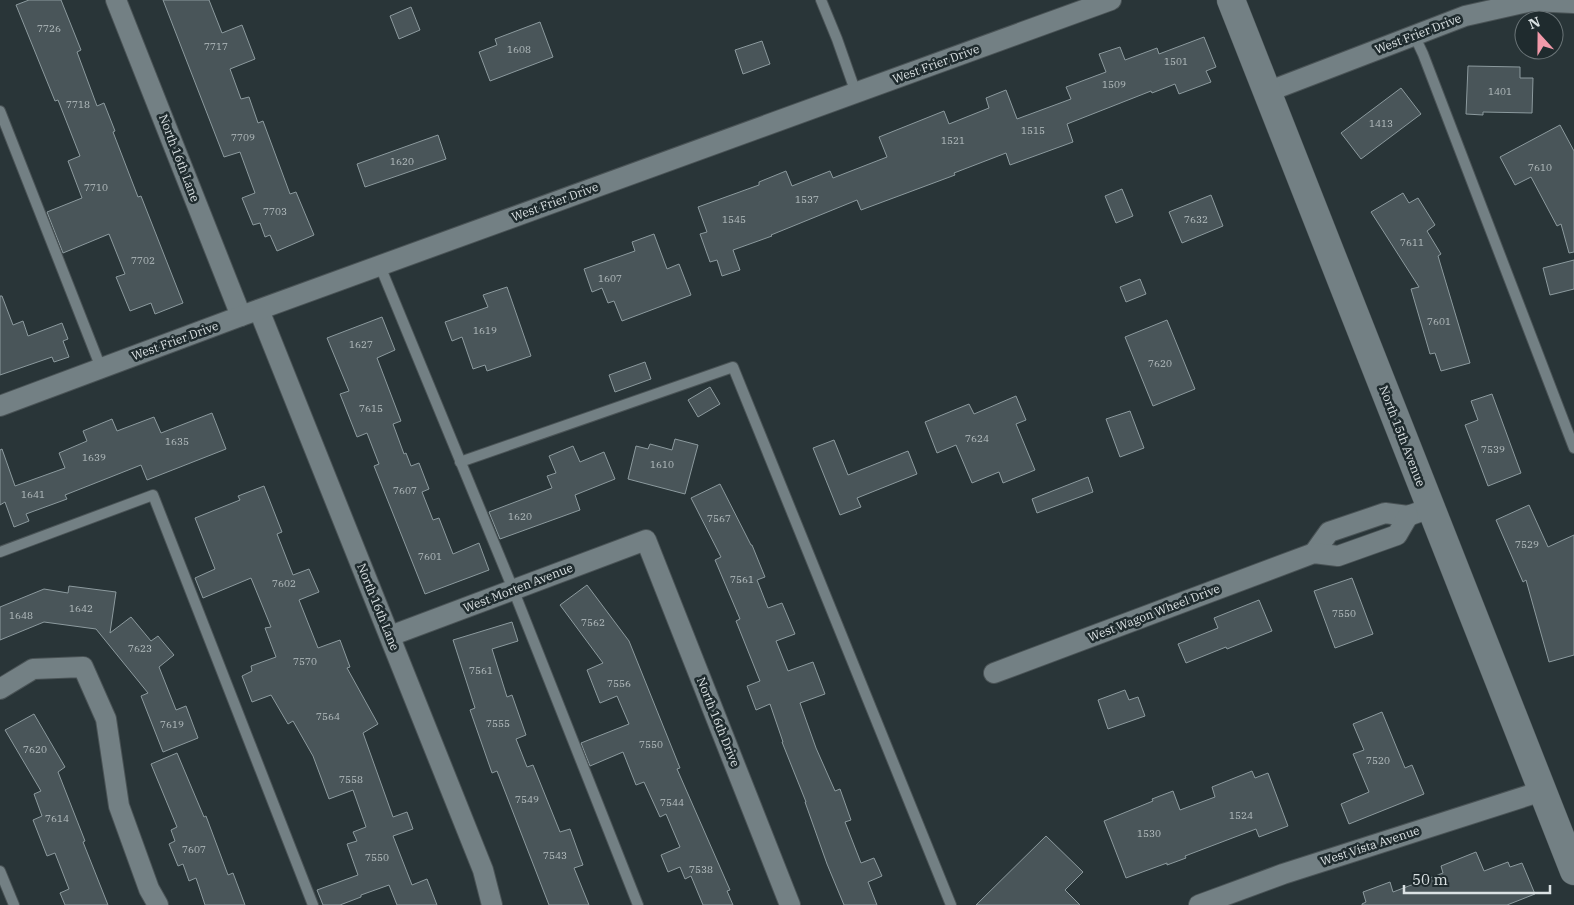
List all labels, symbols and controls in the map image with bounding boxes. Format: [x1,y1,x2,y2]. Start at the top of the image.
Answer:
street label: West Frier Drive [1372,10,1463,57]
north arrow [1514,10,1564,60]
text: N [1526,12,1543,33]
house number: 7726 [37,22,61,35]
house number: 7717 [204,40,228,53]
street label: West Frier Drive [890,41,981,86]
house number: 1608 [507,43,531,56]
house number: 1501 [1164,55,1188,68]
house number: 1509 [1102,78,1126,91]
house number: 1401 [1488,85,1512,98]
house number: 7718 [66,98,90,111]
street label: North 16th Lane [156,112,203,204]
house number: 1413 [1369,117,1393,130]
house number: 1515 [1021,124,1045,137]
house number: 7709 [231,131,255,144]
house number: 1521 [941,134,965,147]
house number: 1620 [390,155,414,168]
house number: 7610 [1528,161,1552,174]
street label: West Frier Drive [509,179,600,224]
house number: 7710 [84,181,108,194]
house number: 1537 [795,193,819,206]
house number: 7703 [263,205,287,218]
house number: 1545 [722,213,746,226]
house number: 7632 [1184,213,1208,226]
house number: 7611 [1400,236,1424,249]
house number: 7702 [131,254,155,267]
house number: 1607 [598,272,622,285]
house number: 7601 [1427,315,1451,328]
street label: West Frier Drive [129,318,220,363]
house number: 1619 [473,324,497,337]
house number: 1627 [349,338,373,351]
house number: 7620 [1148,357,1172,370]
street label: North 15th Avenue [1376,383,1429,488]
house number: 7615 [359,402,383,415]
house number: 7624 [965,432,989,445]
house number: 1635 [165,435,189,448]
house number: 7539 [1481,443,1505,456]
house number: 1639 [82,451,106,464]
house number: 1610 [650,458,674,471]
house number: 7607 [393,484,417,497]
house number: 1641 [21,488,45,501]
house number: 1620 [508,510,532,523]
house number: 7567 [707,512,731,525]
house number: 7529 [1515,538,1539,551]
house number: 7601 [418,550,442,563]
street label: West Morten Avenue [461,560,575,615]
street label: North 16th Lane [354,561,403,653]
house number: 7561 [730,573,754,586]
house number: 7602 [272,577,296,590]
street label: West Wagon Wheel Drive [1086,580,1222,645]
house number: 1642 [69,602,93,615]
house number: 7550 [1332,607,1356,620]
house number: 1648 [9,609,33,622]
house number: 7562 [581,616,605,629]
house number: 7623 [128,642,152,655]
house number: 7570 [293,655,317,668]
house number: 7561 [469,664,493,677]
street label: North 16th Drive [694,675,743,769]
house number: 7556 [607,677,631,690]
house number: 7564 [316,710,340,723]
house number: 7555 [486,717,510,730]
house number: 7619 [160,718,184,731]
house number: 7550 [639,738,663,751]
house number: 7620 [23,743,47,756]
house number: 7520 [1366,754,1390,767]
house number: 7558 [339,773,363,786]
house number: 7549 [515,793,539,806]
house number: 7544 [660,796,684,809]
house number: 1524 [1229,809,1253,822]
house number: 7614 [45,812,69,825]
street label: West Vista Avenue [1318,822,1421,869]
house number: 1530 [1137,827,1161,840]
house number: 7607 [182,843,206,856]
house number: 7543 [543,849,567,862]
house number: 7550 [365,851,389,864]
scale bar [1404,862,1550,894]
house number: 7538 [689,863,713,876]
text: 50 m [1412,870,1448,889]

